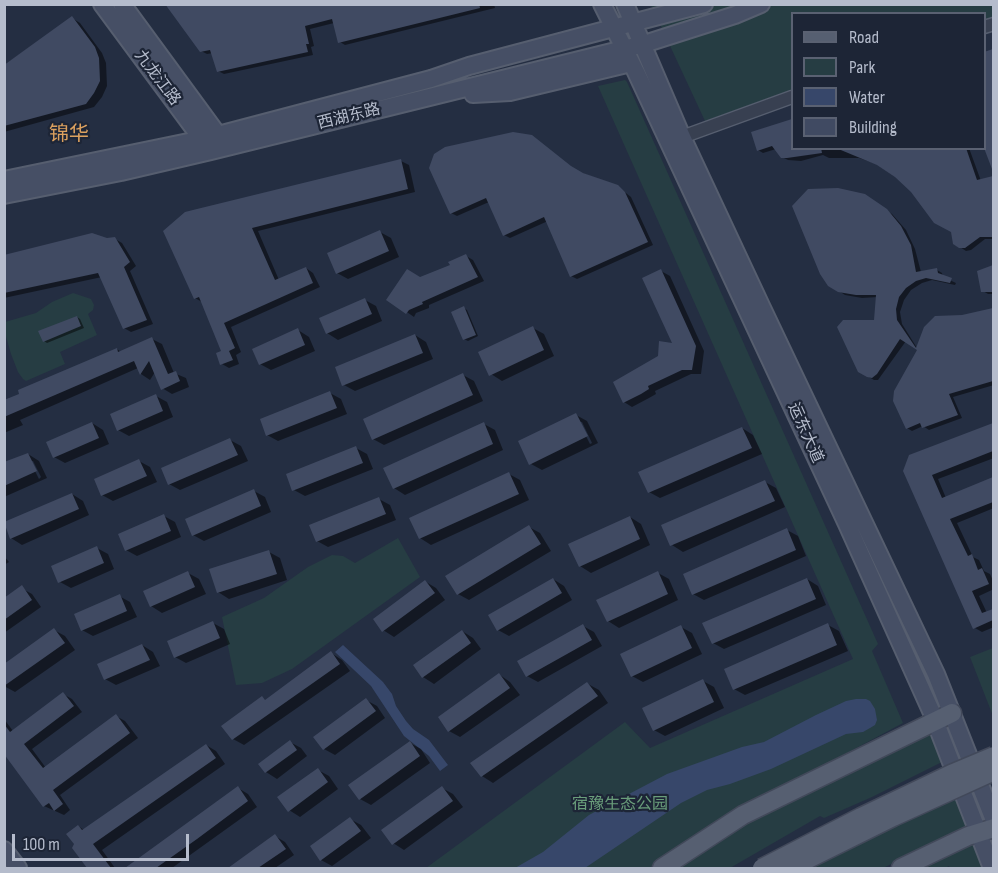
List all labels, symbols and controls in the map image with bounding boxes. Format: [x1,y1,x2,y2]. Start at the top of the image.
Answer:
legend [791,12,986,150]
text: Road [849,27,879,48]
street label: 九龙江路 [130,47,184,109]
text: Park [849,57,875,78]
text: Water [849,87,885,108]
street label: 西湖东路 [316,100,382,134]
text: Building [849,117,897,138]
district label: 锦华 [49,123,89,147]
street label: 运东大道 [783,400,827,466]
park label: 宿豫生态公园 [572,795,668,815]
scale bar [15,822,192,860]
text: 100 m [23,834,60,855]

